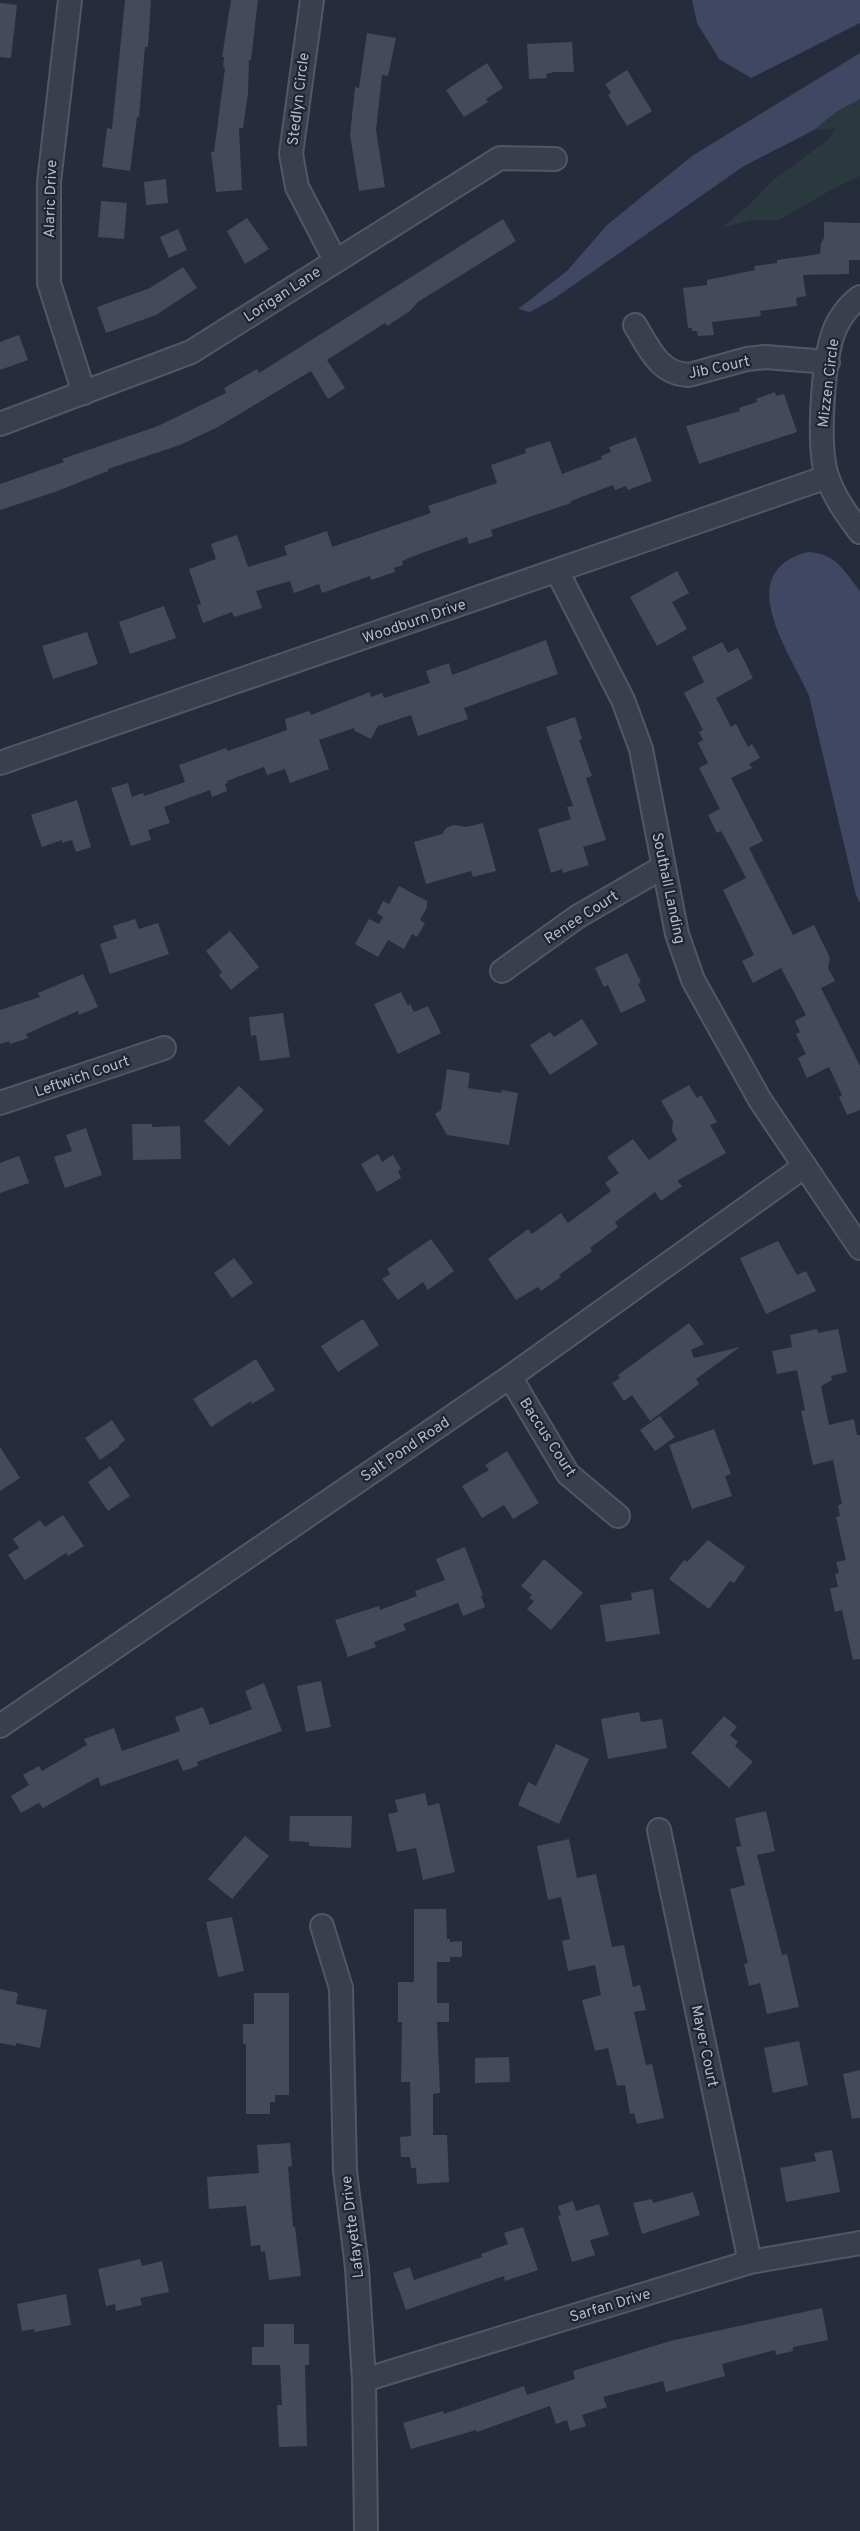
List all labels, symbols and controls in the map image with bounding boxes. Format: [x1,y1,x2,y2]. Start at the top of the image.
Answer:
street label: Stedlyn Circle [284,52,315,147]
street label: Alaric Drive [41,160,62,239]
street label: Lorigan Lane [241,263,325,327]
street label: Mizzen Circle [815,338,844,429]
street label: Jib Court [687,353,752,384]
street label: Woodburn Drive [360,596,469,649]
street label: Southall Landing [646,831,689,946]
street label: Renee Court [541,887,623,949]
street label: Leftwich Court [33,1052,132,1103]
street label: Baccus Court [514,1395,579,1481]
street label: Salt Pond Road [358,1414,454,1487]
street label: Mayer Court [686,2004,721,2089]
street label: Lafayette Drive [338,2175,369,2279]
street label: Sarfan Drive [568,2285,653,2328]

